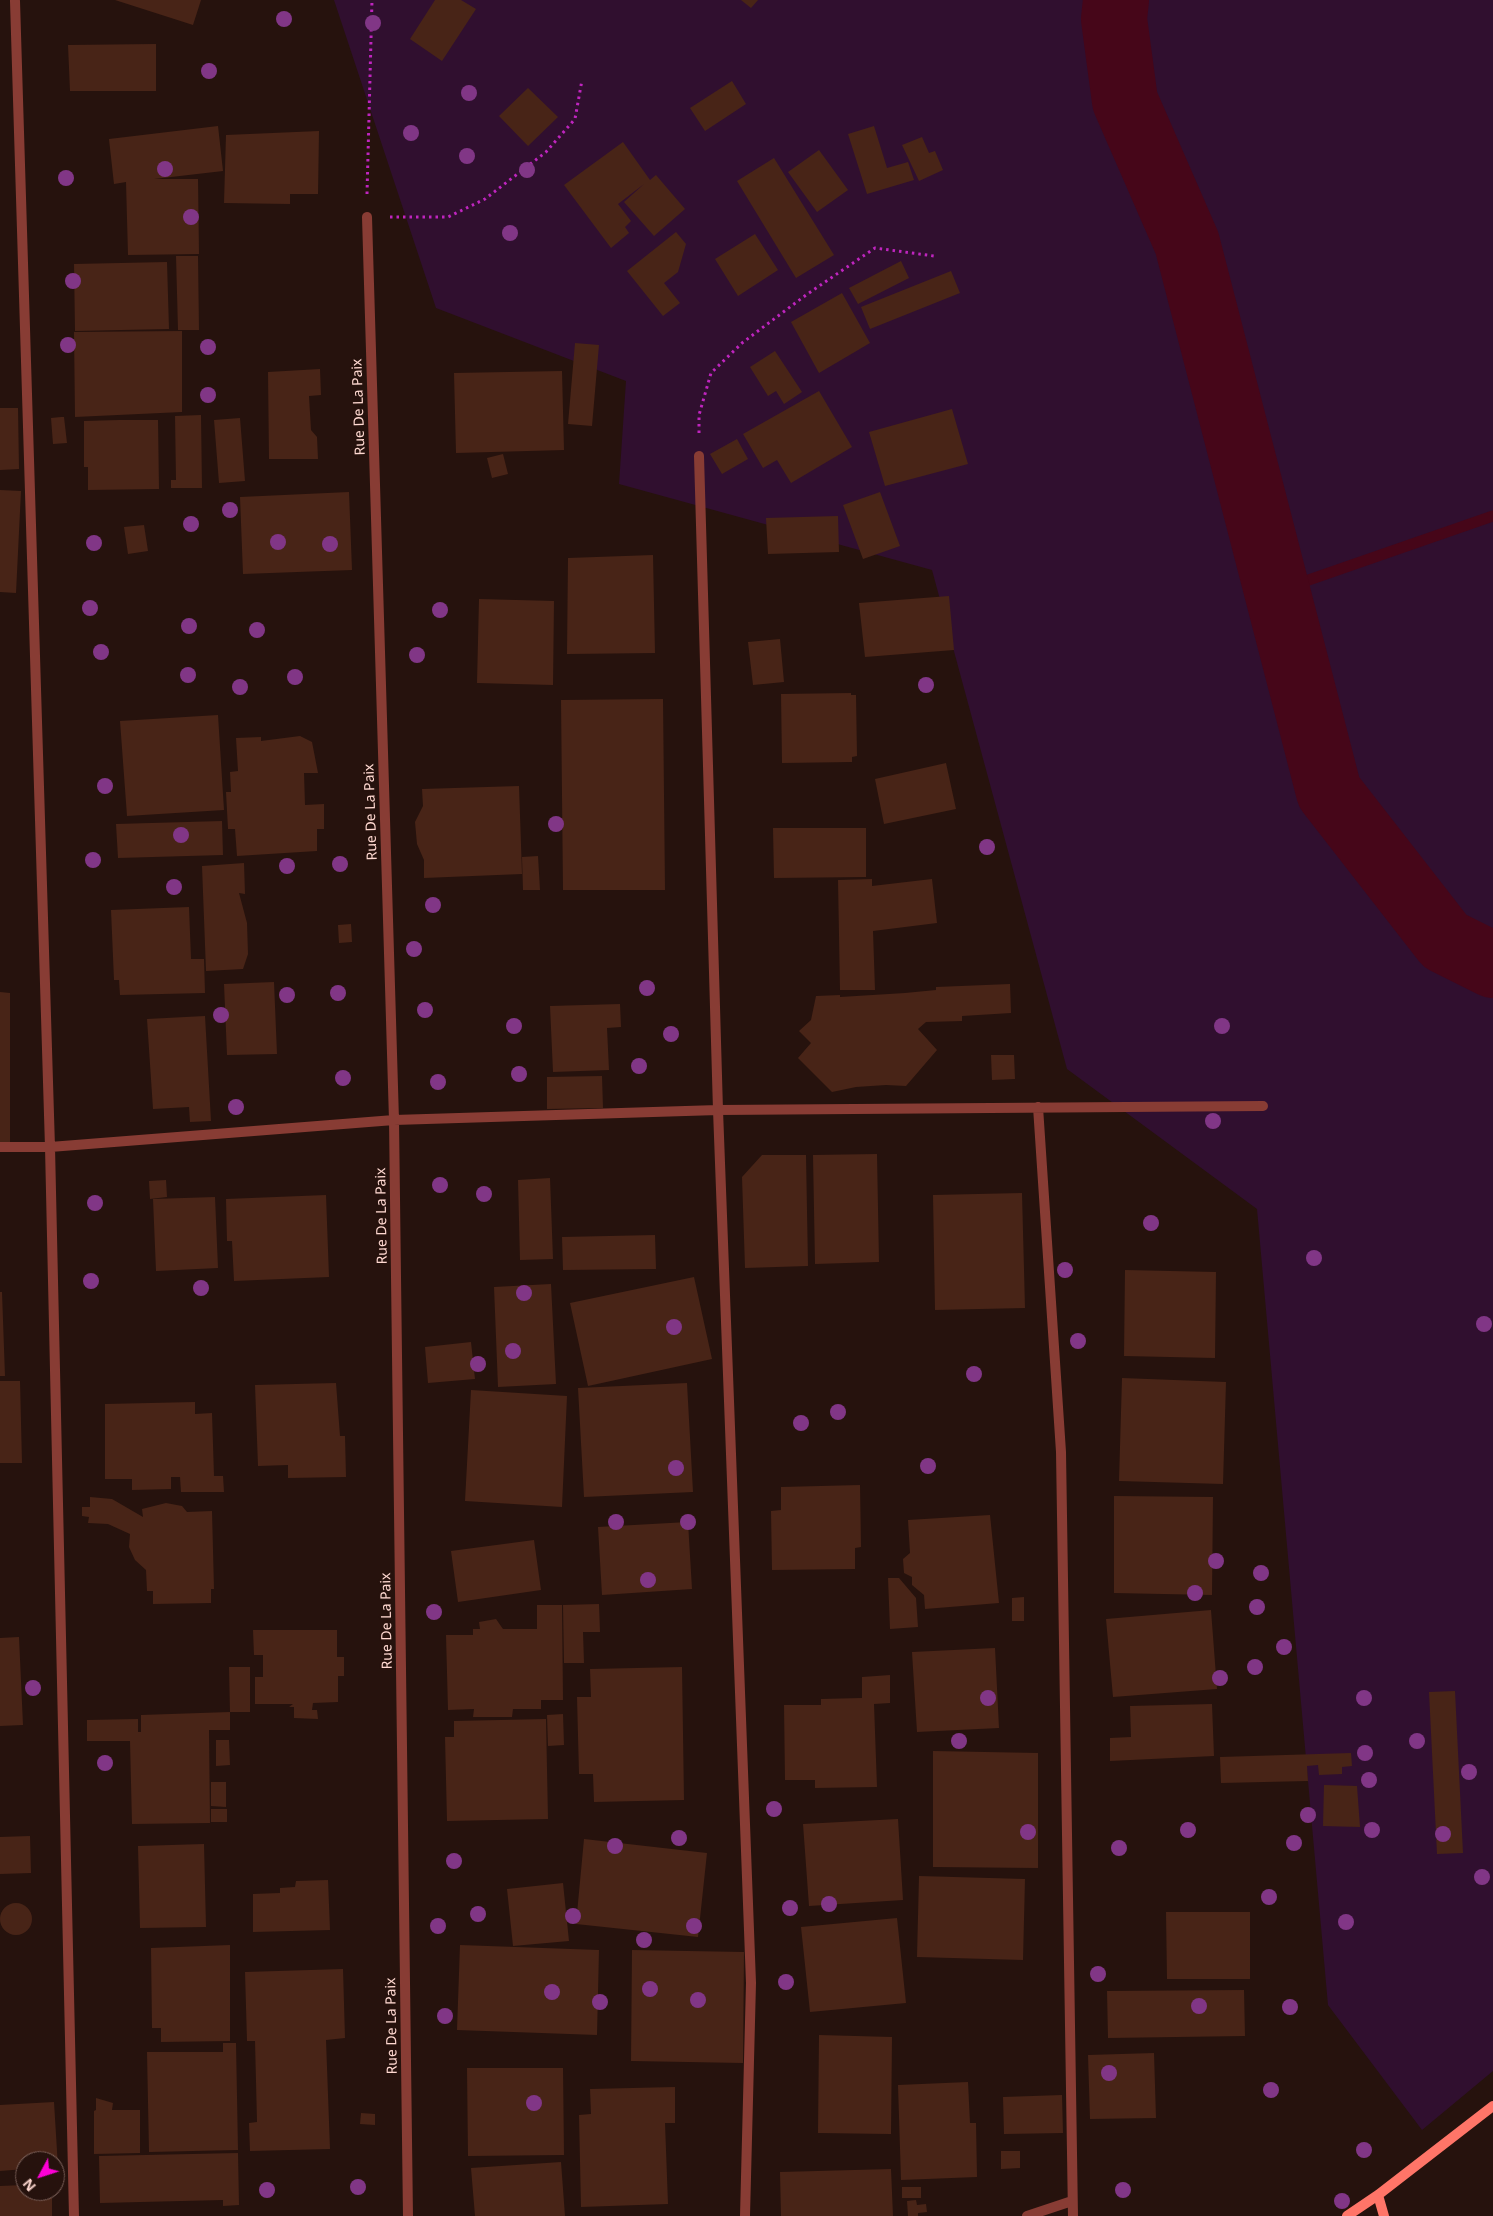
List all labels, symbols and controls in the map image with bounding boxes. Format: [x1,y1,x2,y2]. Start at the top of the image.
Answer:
street label: Rue De La Paix [349,358,369,456]
street label: Rue De La Paix [361,763,381,861]
street label: Rue De La Paix [373,1167,391,1265]
street label: Rue De La Paix [378,1572,396,1670]
street label: Rue De La Paix [383,1977,401,2075]
north arrow [15,2151,65,2201]
text: N [18,2175,40,2196]

